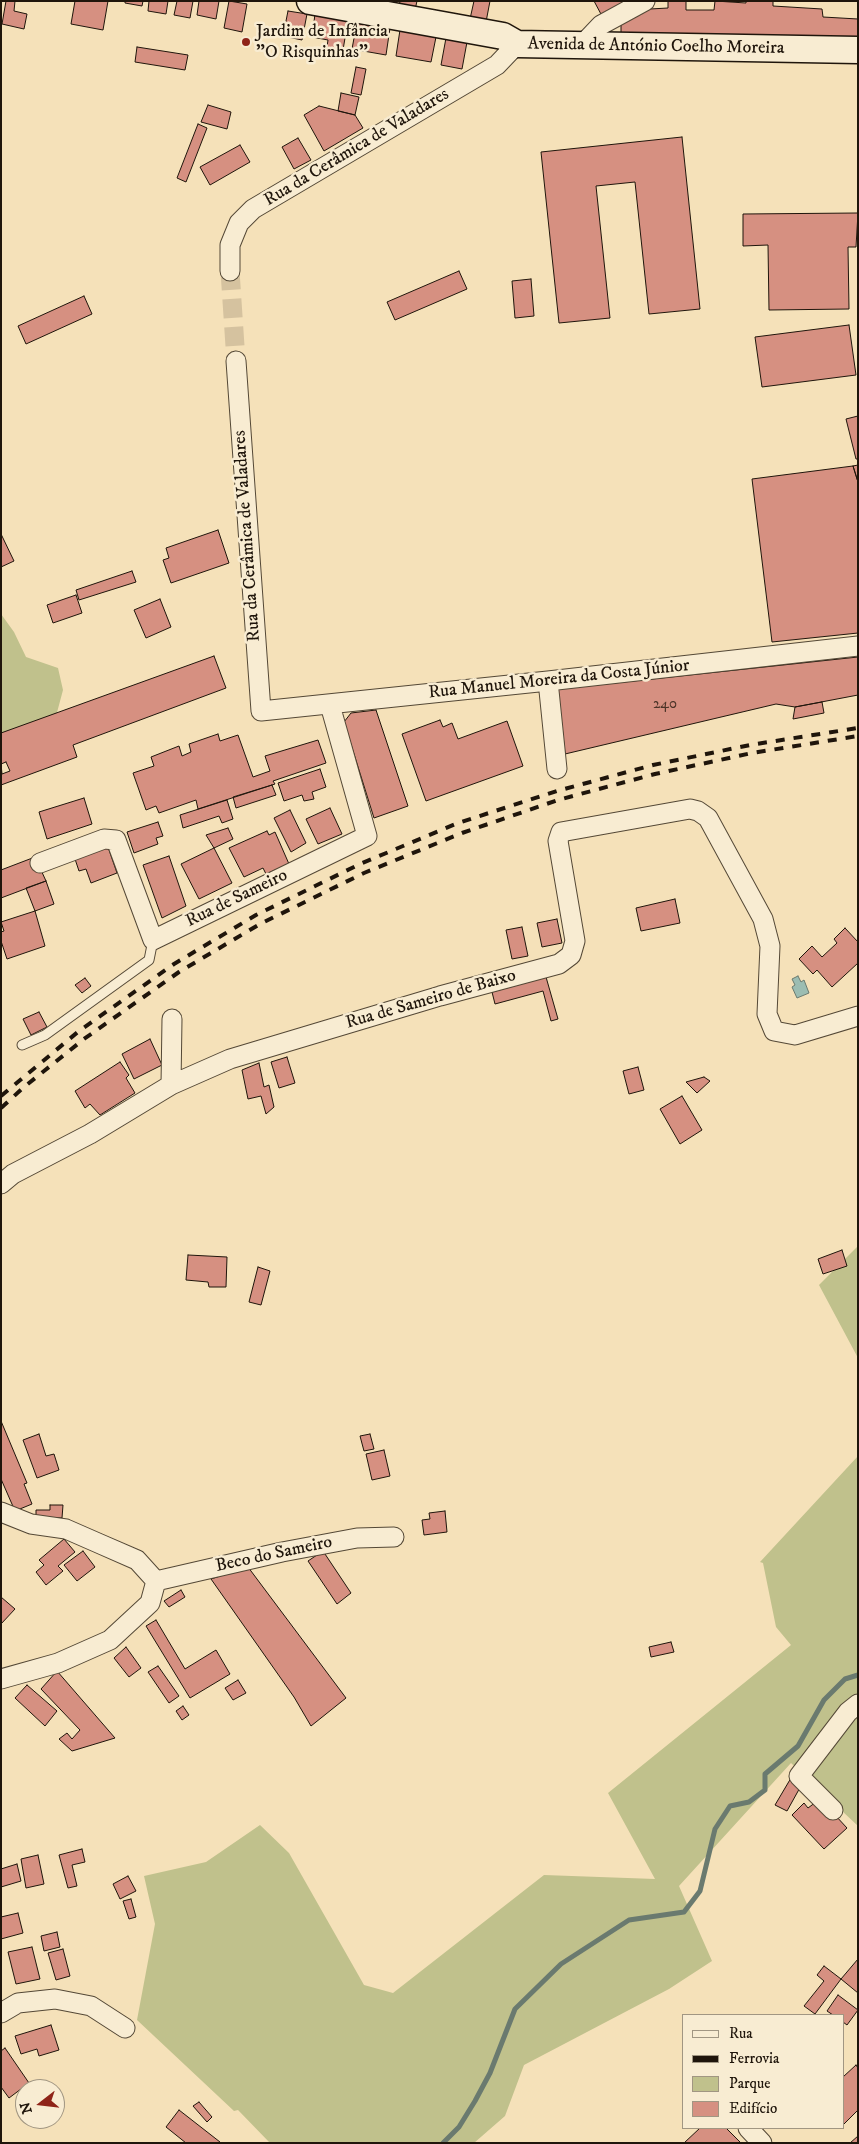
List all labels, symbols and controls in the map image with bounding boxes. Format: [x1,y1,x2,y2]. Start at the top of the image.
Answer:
place label: Jardim de Infância "O Risquinhas" [256,21,388,64]
street label: Avenida de António Coelho Moreira [527,34,785,60]
marker: Jardim de Infância "O Risquinhas" [240,36,252,48]
street label: Rua da Cerâmica de Valadares [261,84,453,212]
street label: Rua da Cerâmica de Valadares [230,430,266,642]
street label: Rua Manuel Moreira da Costa Júnior [427,656,691,704]
house number: 240 [653,696,677,714]
street label: Rua de Sameiro [183,865,291,933]
street label: Rua de Sameiro de Baixo [343,965,519,1035]
street label: Beco do Sameiro [214,1532,334,1578]
legend [682,2014,844,2129]
text: Rua [729,2024,753,2043]
text: Ferrovia [729,2049,779,2068]
text: Parque [729,2074,770,2093]
north arrow [15,2079,65,2129]
text: Edifício [729,2099,777,2118]
text: N [16,2100,37,2116]

